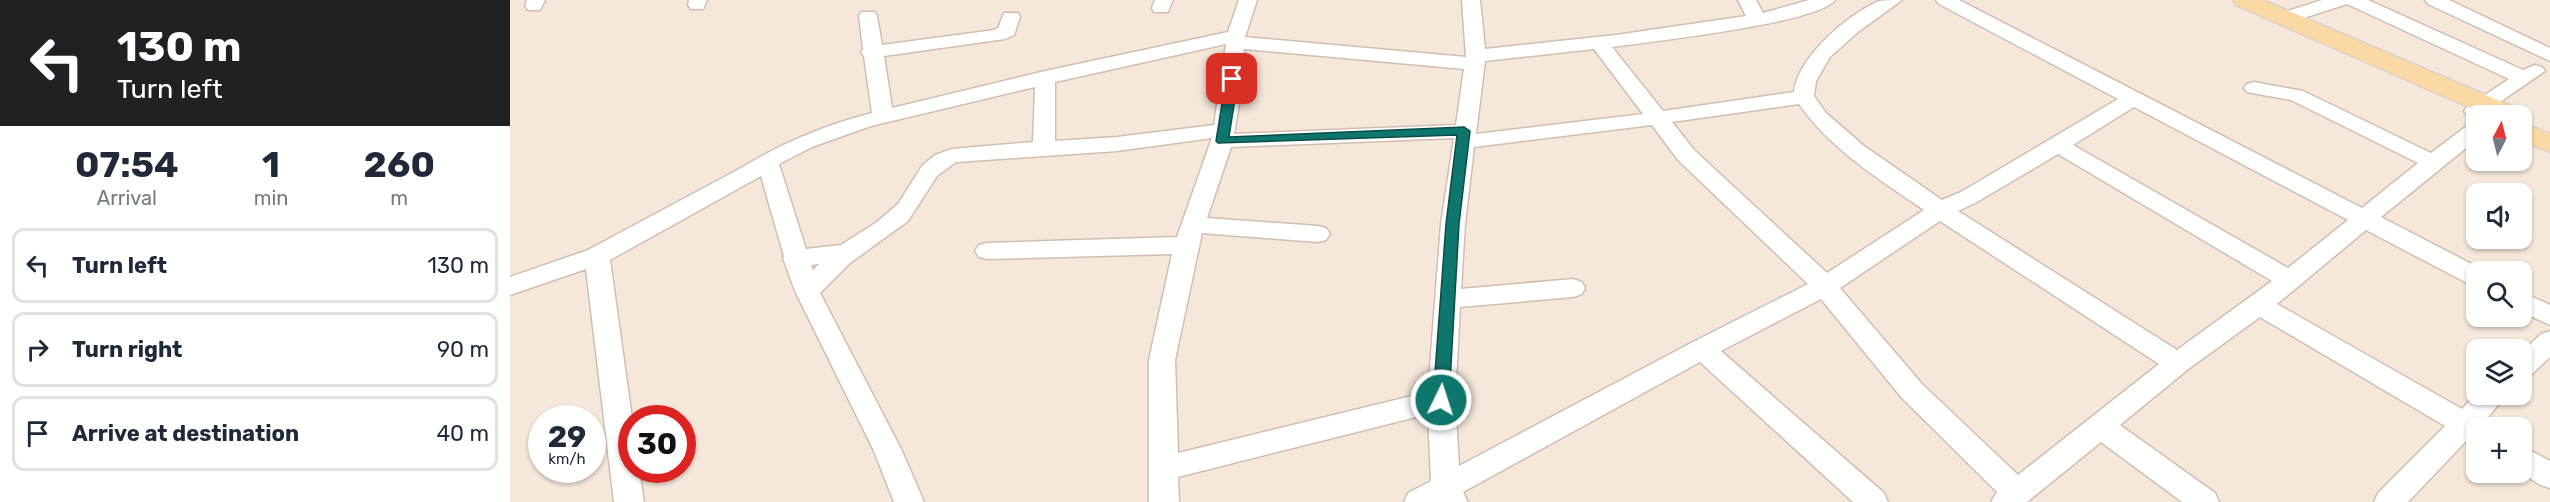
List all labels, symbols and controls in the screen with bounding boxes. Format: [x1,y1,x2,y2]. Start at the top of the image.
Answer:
text: 130 m [117,22,242,72]
icon: left [18,24,96,102]
pin [1206,53,1257,104]
icon: arrive [1215,62,1248,95]
text: Turn left [117,73,222,105]
north arrow [2466,105,2532,171]
map controls [2466,105,2532,483]
text: 07:54 [75,143,179,186]
text: 1 [262,143,280,186]
text: 260 [364,143,435,186]
button: sound [2466,183,2532,249]
text: Arrival [97,186,157,210]
text: min [254,186,288,210]
text: m [390,186,408,210]
icon: left [21,249,54,282]
text: Turn left [72,252,167,279]
text: 130 m [427,252,489,279]
button: search [2466,261,2532,327]
icon: right [21,333,54,366]
text: Turn right [72,336,182,363]
text: 90 m [437,336,489,363]
button: layers [2466,339,2532,405]
position arrow [1409,368,1473,432]
speed limit sign: 30 [618,405,696,483]
icon: arrive [21,417,54,450]
button: + [2466,417,2532,483]
text: 29 [548,419,586,455]
text: Arrive at destination [72,420,299,447]
text: 40 m [436,420,489,447]
text: km/h [548,450,586,468]

